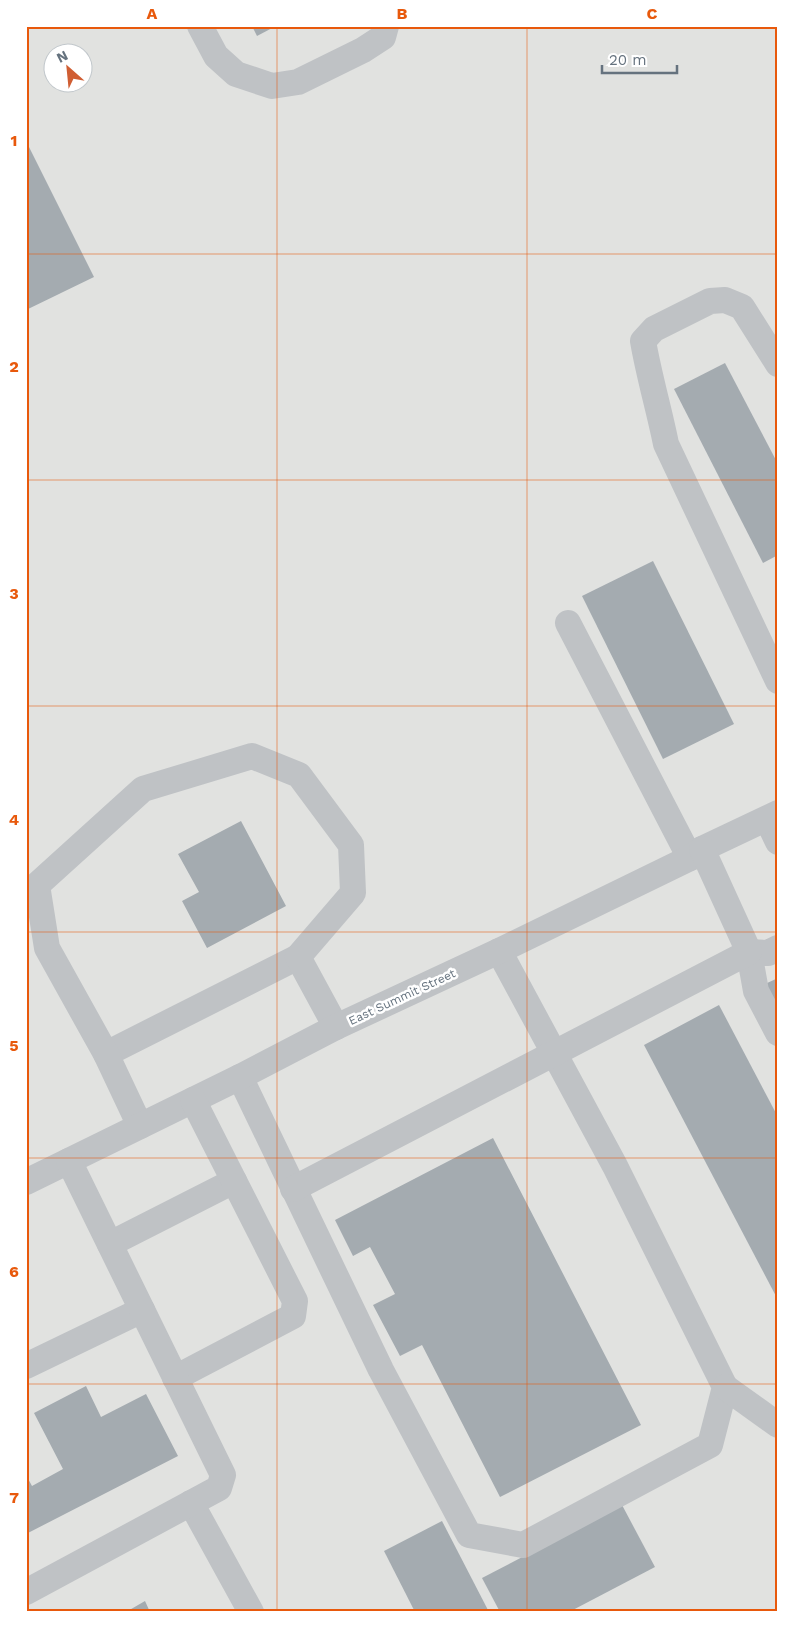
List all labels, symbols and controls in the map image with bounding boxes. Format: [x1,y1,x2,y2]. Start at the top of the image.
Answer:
text: A [147,4,158,23]
text: B [397,4,408,23]
text: C [647,4,658,23]
north arrow [42,42,92,92]
scale bar [602,42,676,74]
text: N [54,47,70,66]
text: 20 m [609,51,647,69]
text: 1 [11,131,17,150]
text: 2 [9,357,19,376]
text: 3 [9,584,19,603]
text: 4 [9,810,19,829]
street label: East Summit Street [346,966,458,1028]
text: 5 [9,1036,19,1055]
text: 6 [9,1262,19,1281]
text: 7 [9,1488,19,1507]

